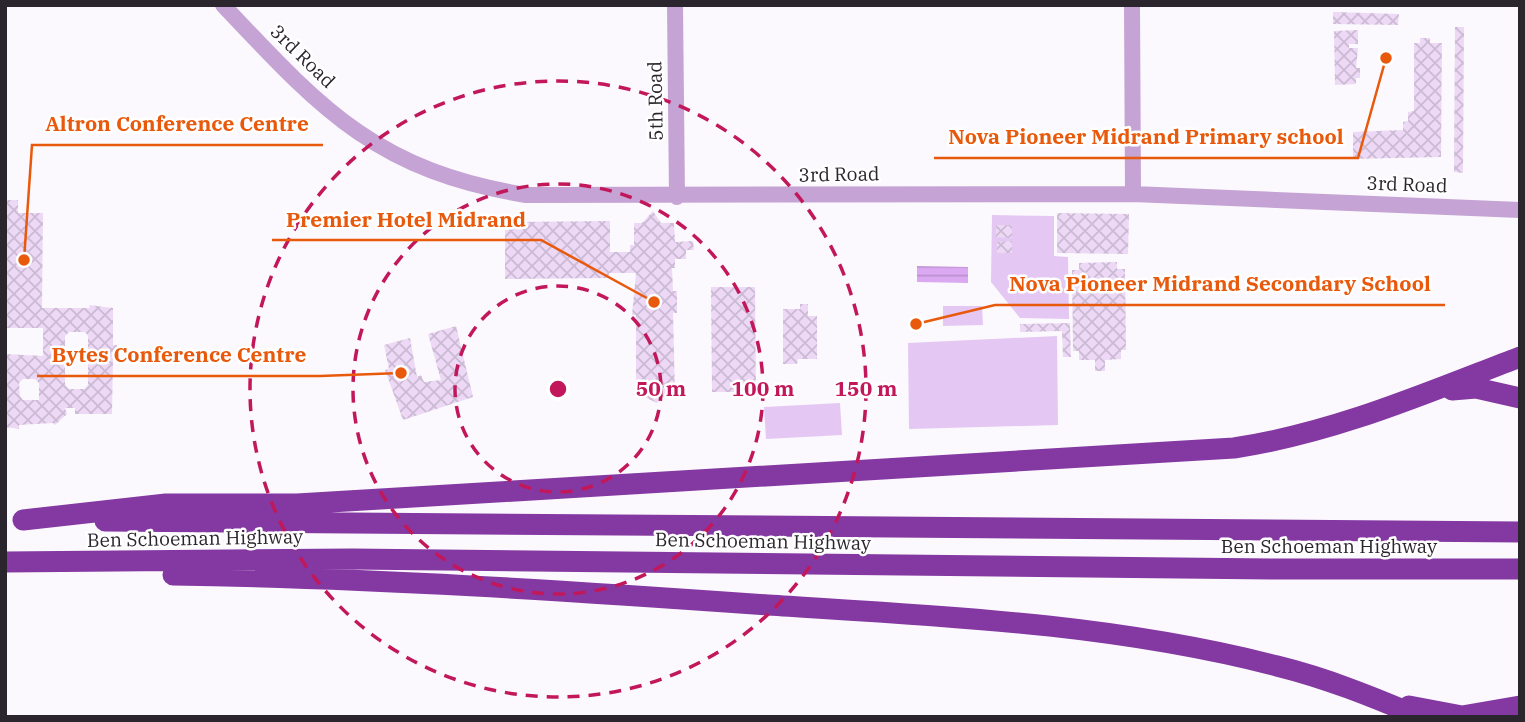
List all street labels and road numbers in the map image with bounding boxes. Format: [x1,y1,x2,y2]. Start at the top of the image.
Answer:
street label: 3rd Road [265,19,341,93]
street label: 5th Road [642,61,668,141]
street label: 3rd Road [798,161,880,187]
street label: 3rd Road [1366,171,1448,197]
street label: Ben Schoeman Highway [87,524,304,552]
street label: Ben Schoeman Highway [655,527,872,555]
street label: Ben Schoeman Highway [1221,534,1438,558]

